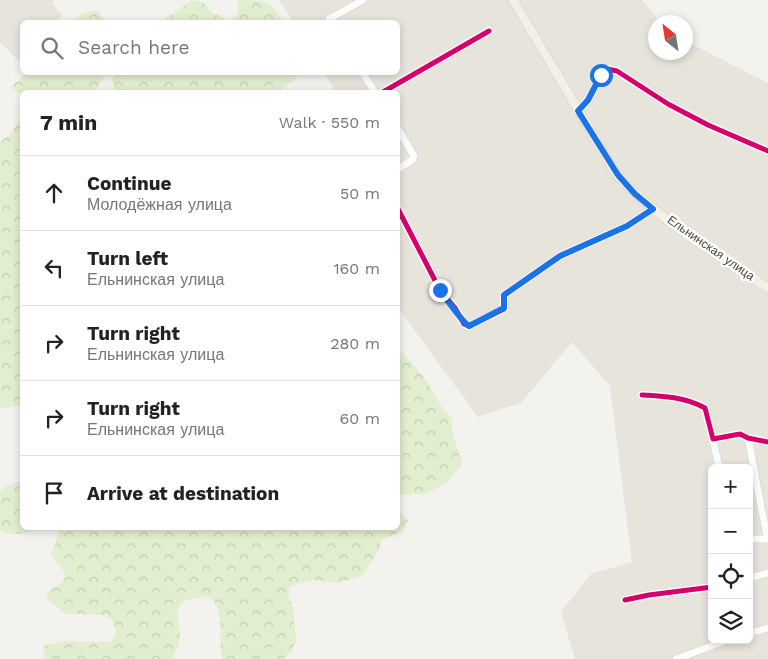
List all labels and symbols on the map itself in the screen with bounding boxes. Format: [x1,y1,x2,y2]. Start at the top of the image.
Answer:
north arrow [648,15,693,60]
route start [590,64,613,87]
street label: Ельнинская улица [665,213,757,283]
route end [429,279,452,302]

